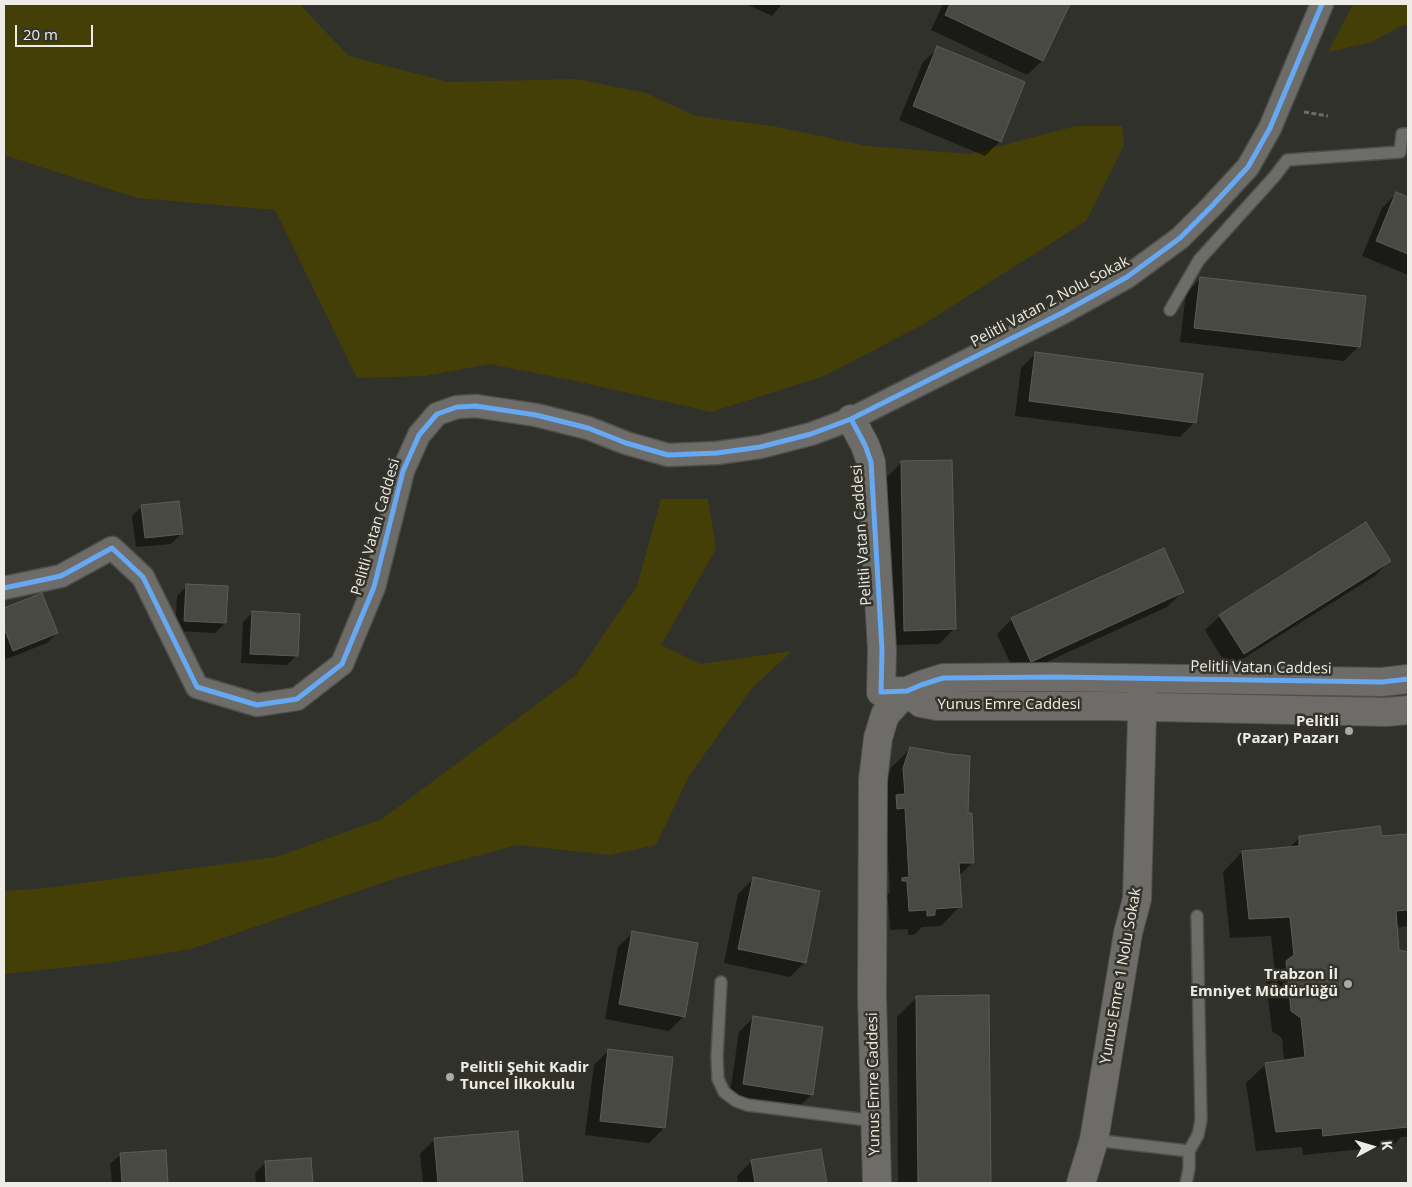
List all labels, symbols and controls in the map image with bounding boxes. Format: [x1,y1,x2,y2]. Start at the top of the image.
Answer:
scale bar [18,15,95,47]
text: 20 m [23,24,58,44]
street label: Pelitli Vatan 2 Nolu Sokak [968,253,1132,351]
street label: Pelitli Vatan Caddesi [348,457,404,597]
street label: Pelitli Vatan Caddesi [848,464,876,606]
street label: Pelitli Vatan Caddesi [1190,658,1332,678]
street label: Yunus Emre Caddesi [937,696,1081,714]
place label: Pelitli (Pazar) Pazarı [1237,713,1339,748]
marker: Pelitli (Pazar) Pazarı [1343,725,1355,737]
street label: Yunus Emre 1 Nolu Sokak [1097,886,1145,1066]
place label: Trabzon İl Emniyet Müdürlüğü [1190,966,1338,1001]
marker: Trabzon İl Emniyet Müdürlüğü [1342,978,1354,990]
street label: Yunus Emre Caddesi [864,1012,884,1156]
place label: Pelitli Şehit Kadir Tuncel İlkokulu [460,1059,589,1094]
marker: Pelitli Şehit Kadir Tuncel İlkokulu [444,1071,456,1083]
north arrow [1347,1122,1397,1172]
text: K [1377,1140,1397,1151]

